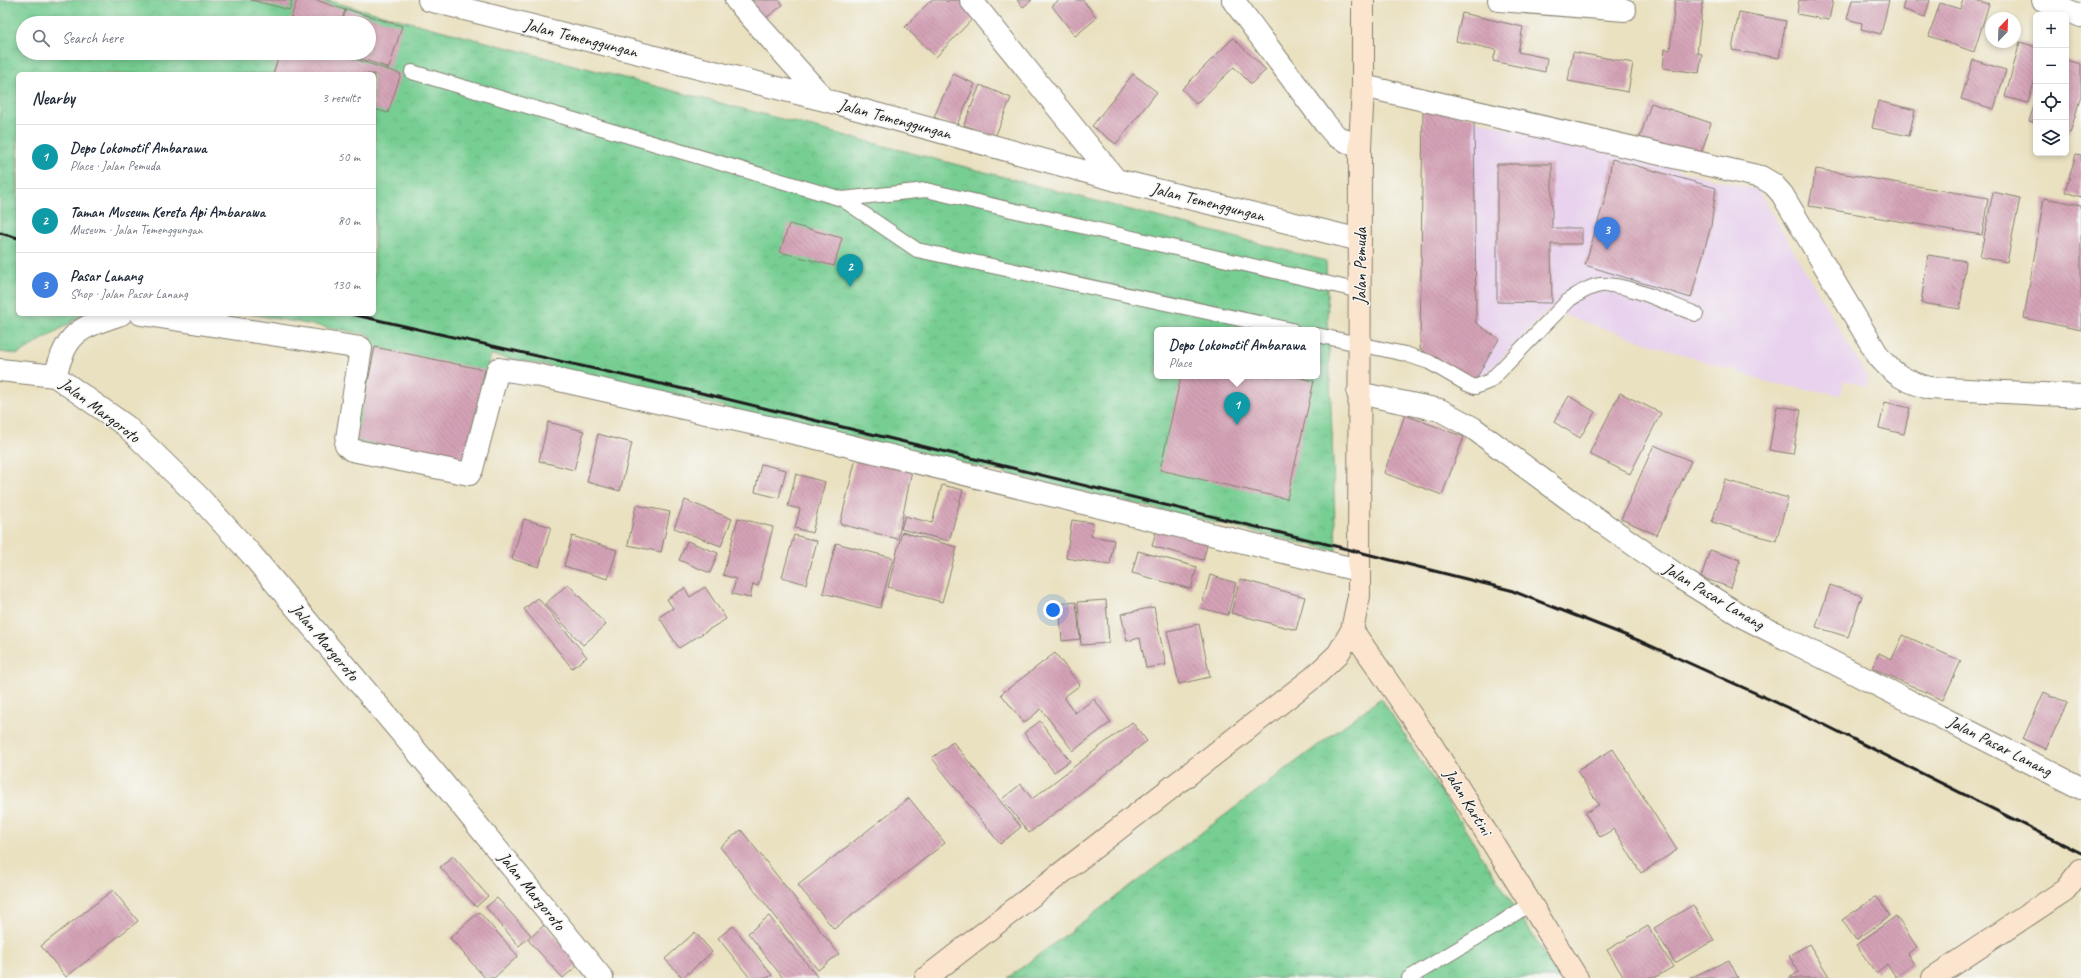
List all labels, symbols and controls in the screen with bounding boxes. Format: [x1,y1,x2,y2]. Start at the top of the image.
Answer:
north arrow [1985,12,2021,48]
map controls [2033,12,2069,156]
button: + [2033,12,2069,48]
street label: Jalan Temenggungan [521,14,641,63]
search box [16,16,376,60]
icon: search [30,27,52,49]
text: Search here [62,29,123,48]
button: − [2033,48,2069,84]
button: locate [2033,84,2069,120]
text: Nearby [32,88,75,109]
text: 3 results [322,90,360,106]
street label: Jalan Temenggungan [835,94,955,144]
button: layers [2033,120,2069,156]
text: Depo Lokomotif Ambarawa [70,139,207,158]
text: 1 [42,149,48,165]
text: 50 m [338,149,360,165]
text: Place · Jalan Pemuda [70,158,160,174]
street label: Jalan Temenggungan [1148,178,1268,227]
text: Taman Museum Kereta Api Ambarawa [70,203,265,222]
text: 2 [42,213,48,229]
text: 80 m [338,213,360,229]
pin: 3 [1594,217,1620,250]
text: Museum · Jalan Temenggungan [70,222,203,238]
street label: Jalan Pemuda [1350,227,1371,305]
pin: 2 [837,254,863,287]
text: Pasar Lanang [70,267,142,286]
text: 3 [42,277,48,293]
text: 130 m [332,277,360,293]
text: Shop · Jalan Pasar Lanang [70,286,188,302]
popup [1154,327,1320,379]
text: Depo Lokomotif Ambarawa [1169,336,1305,355]
text: Place [1169,355,1192,371]
street label: Jalan Margoroto [55,372,145,448]
pin: 1 [1224,392,1250,425]
street label: Jalan Pasar Lanang [1659,557,1769,635]
street label: Jalan Margoroto [286,598,364,686]
your location [1043,600,1063,620]
street label: Jalan Pasar Lanang [1944,710,2056,782]
street label: Jalan Kartini [1439,764,1498,841]
street label: Jalan Margoroto [493,847,571,935]

